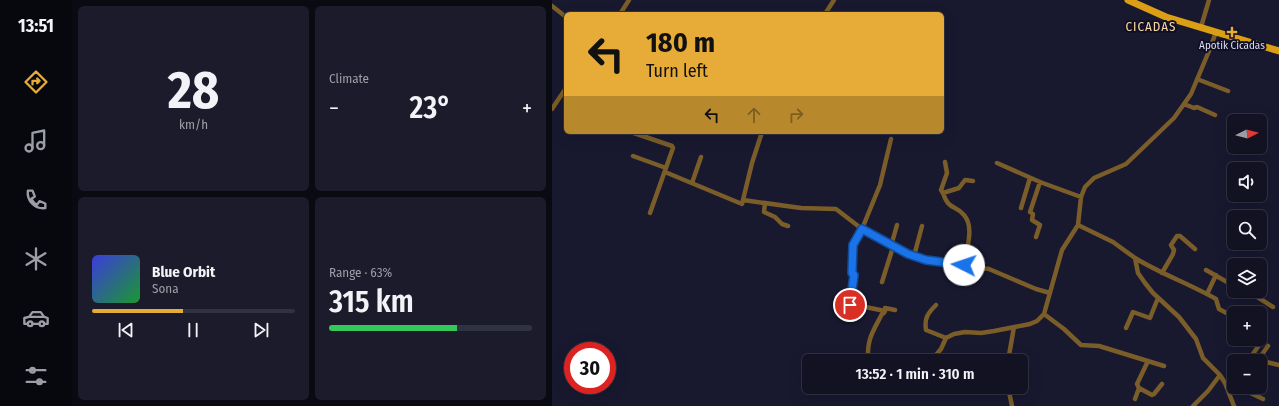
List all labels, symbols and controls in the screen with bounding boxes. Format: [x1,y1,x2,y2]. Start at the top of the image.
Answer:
text: 13:51 [18,15,54,37]
district label: CICADAS [1125,19,1177,34]
text: 180 m [646,26,715,59]
marker: Apotik Cicadas [1227,27,1237,37]
icon: left [580,28,632,80]
place label: Apotik Cicadas [1199,39,1265,52]
text: 28 [168,59,219,122]
text: Turn left [646,60,708,82]
icon: directions [22,68,50,96]
text: Climate [329,71,369,86]
text: 23° [410,90,451,126]
text: − [329,95,339,122]
text: + [522,95,532,122]
icon: left [701,104,723,126]
icon: ahead [743,104,765,126]
icon: right [785,104,807,126]
north arrow [1227,114,1267,154]
map controls [1227,114,1267,394]
text: km/h [179,117,208,132]
icon: music [22,127,50,155]
button: sound [1227,162,1267,202]
icon: phone [22,186,50,214]
button: search [1227,210,1267,250]
position arrow [943,244,985,286]
icon: climate [22,245,50,273]
button: layers [1227,258,1267,298]
text: Blue Orbit [152,263,215,281]
text: Range · 63% [329,265,392,280]
text: Sona [152,281,179,296]
text: 315 km [329,284,414,320]
pin [833,288,867,322]
icon: arrive [839,294,861,316]
icon: car [22,304,50,332]
button: + [1227,306,1267,346]
icon: previous [115,319,137,341]
icon: pause [182,319,204,341]
icon: next [250,319,272,341]
speed limit sign: 30 [564,342,616,394]
button: − [1227,354,1267,394]
icon: filters [22,362,50,390]
text: 13:52 · 1 min · 310 m [856,365,974,383]

